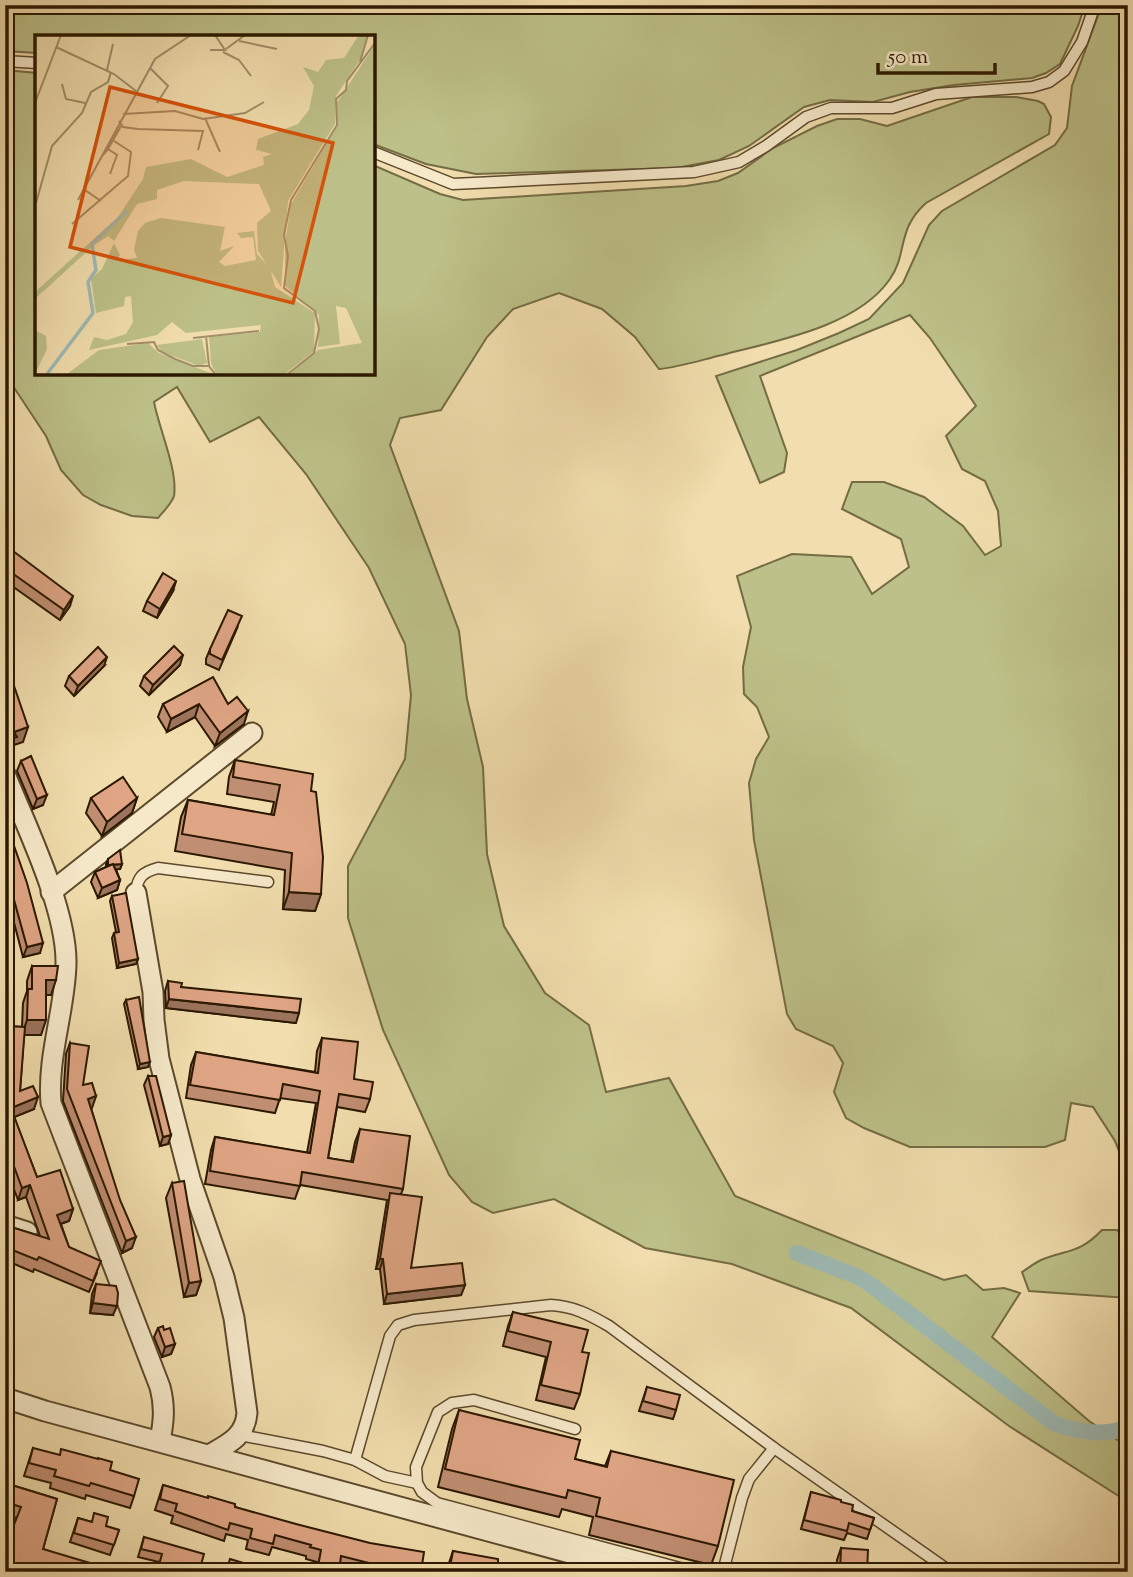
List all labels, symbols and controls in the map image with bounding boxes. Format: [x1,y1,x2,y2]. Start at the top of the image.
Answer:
scale bar [878,32,995,76]
inset map [35,35,374,374]
text: 50 m [887,43,928,73]

